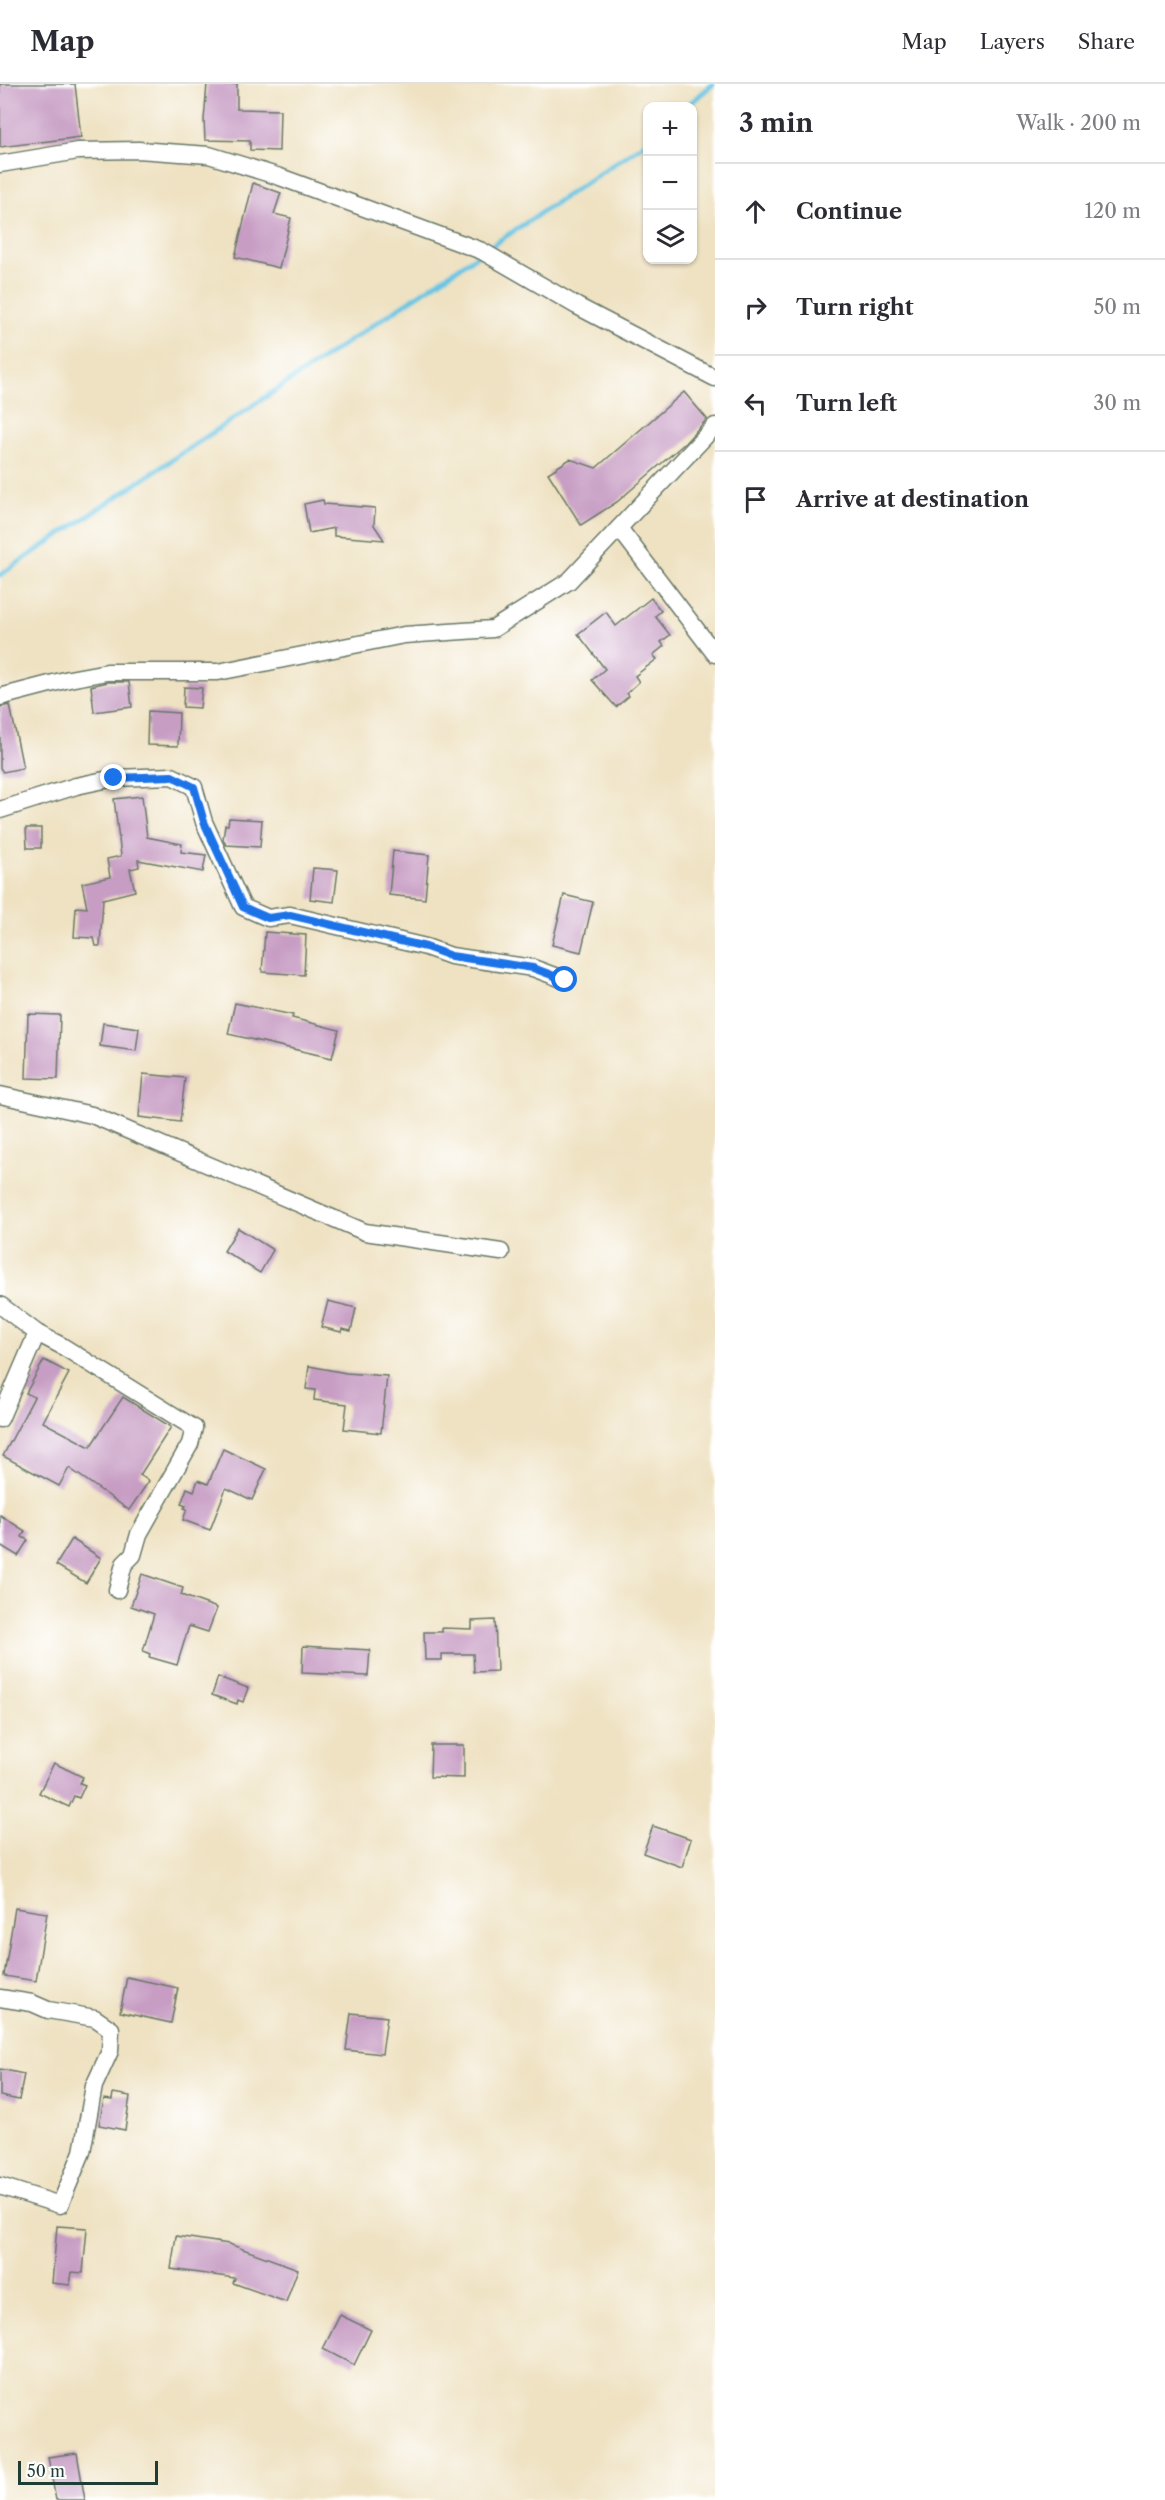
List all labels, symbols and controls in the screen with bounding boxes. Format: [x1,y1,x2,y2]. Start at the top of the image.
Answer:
text: Map [30,24,94,58]
text: Map [902,29,947,54]
text: Layers [980,29,1045,54]
text: Share [1078,29,1135,54]
map controls [643,102,697,264]
button: + [643,102,697,156]
text: 3 min [739,107,813,139]
text: Walk · 200 m [1016,111,1141,135]
button: − [643,156,697,210]
icon: ahead [739,195,772,228]
text: Continue [796,198,902,225]
text: 120 m [1084,199,1141,223]
button: layers [643,210,697,264]
icon: right [739,291,772,324]
text: Turn right [796,294,914,321]
text: 50 m [1094,295,1141,319]
icon: left [739,387,772,420]
text: Turn left [796,390,897,417]
text: 30 m [1093,391,1141,415]
icon: arrive [739,483,772,516]
text: Arrive at destination [796,486,1029,513]
route end [100,764,126,790]
route start [551,966,577,992]
scale bar [18,2458,158,2486]
text: 50 m [27,2461,65,2481]

